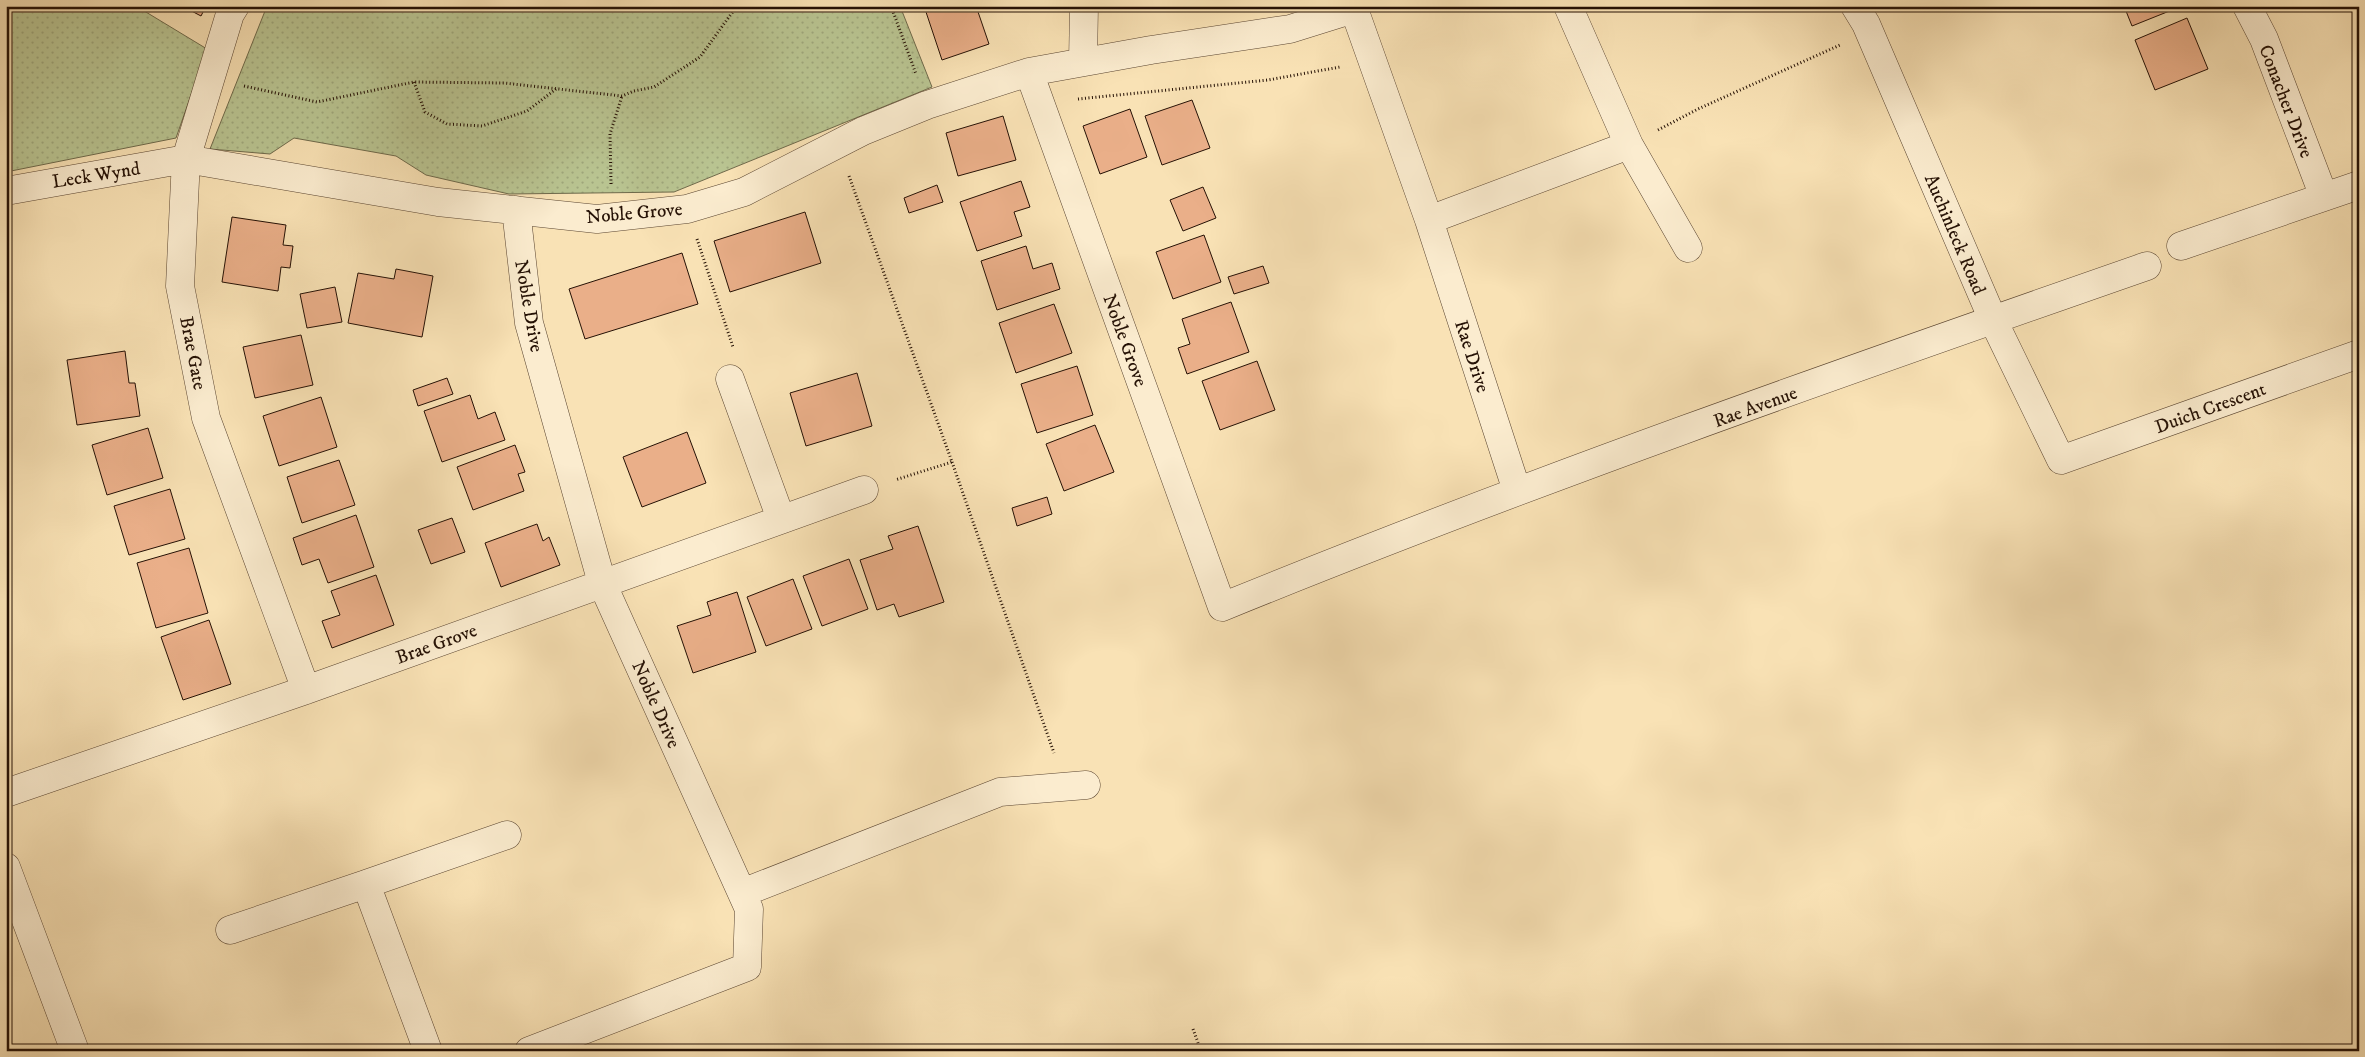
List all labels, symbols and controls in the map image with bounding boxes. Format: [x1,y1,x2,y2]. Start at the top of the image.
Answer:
street label: Conacher Drive [2253,42,2318,161]
street label: Leck Wynd [51,157,142,194]
street label: Auchinleck Road [1919,171,1991,299]
street label: Noble Grove [585,198,683,229]
street label: Noble Drive [509,258,548,354]
street label: Noble Grove [1097,291,1152,390]
street label: Brae Gate [174,315,211,392]
street label: Rae Drive [1449,317,1494,396]
street label: Duich Crescent [2152,378,2269,439]
street label: Rae Avenue [1710,382,1801,433]
street label: Brae Grove [393,619,480,670]
street label: Noble Drive [626,657,685,752]

